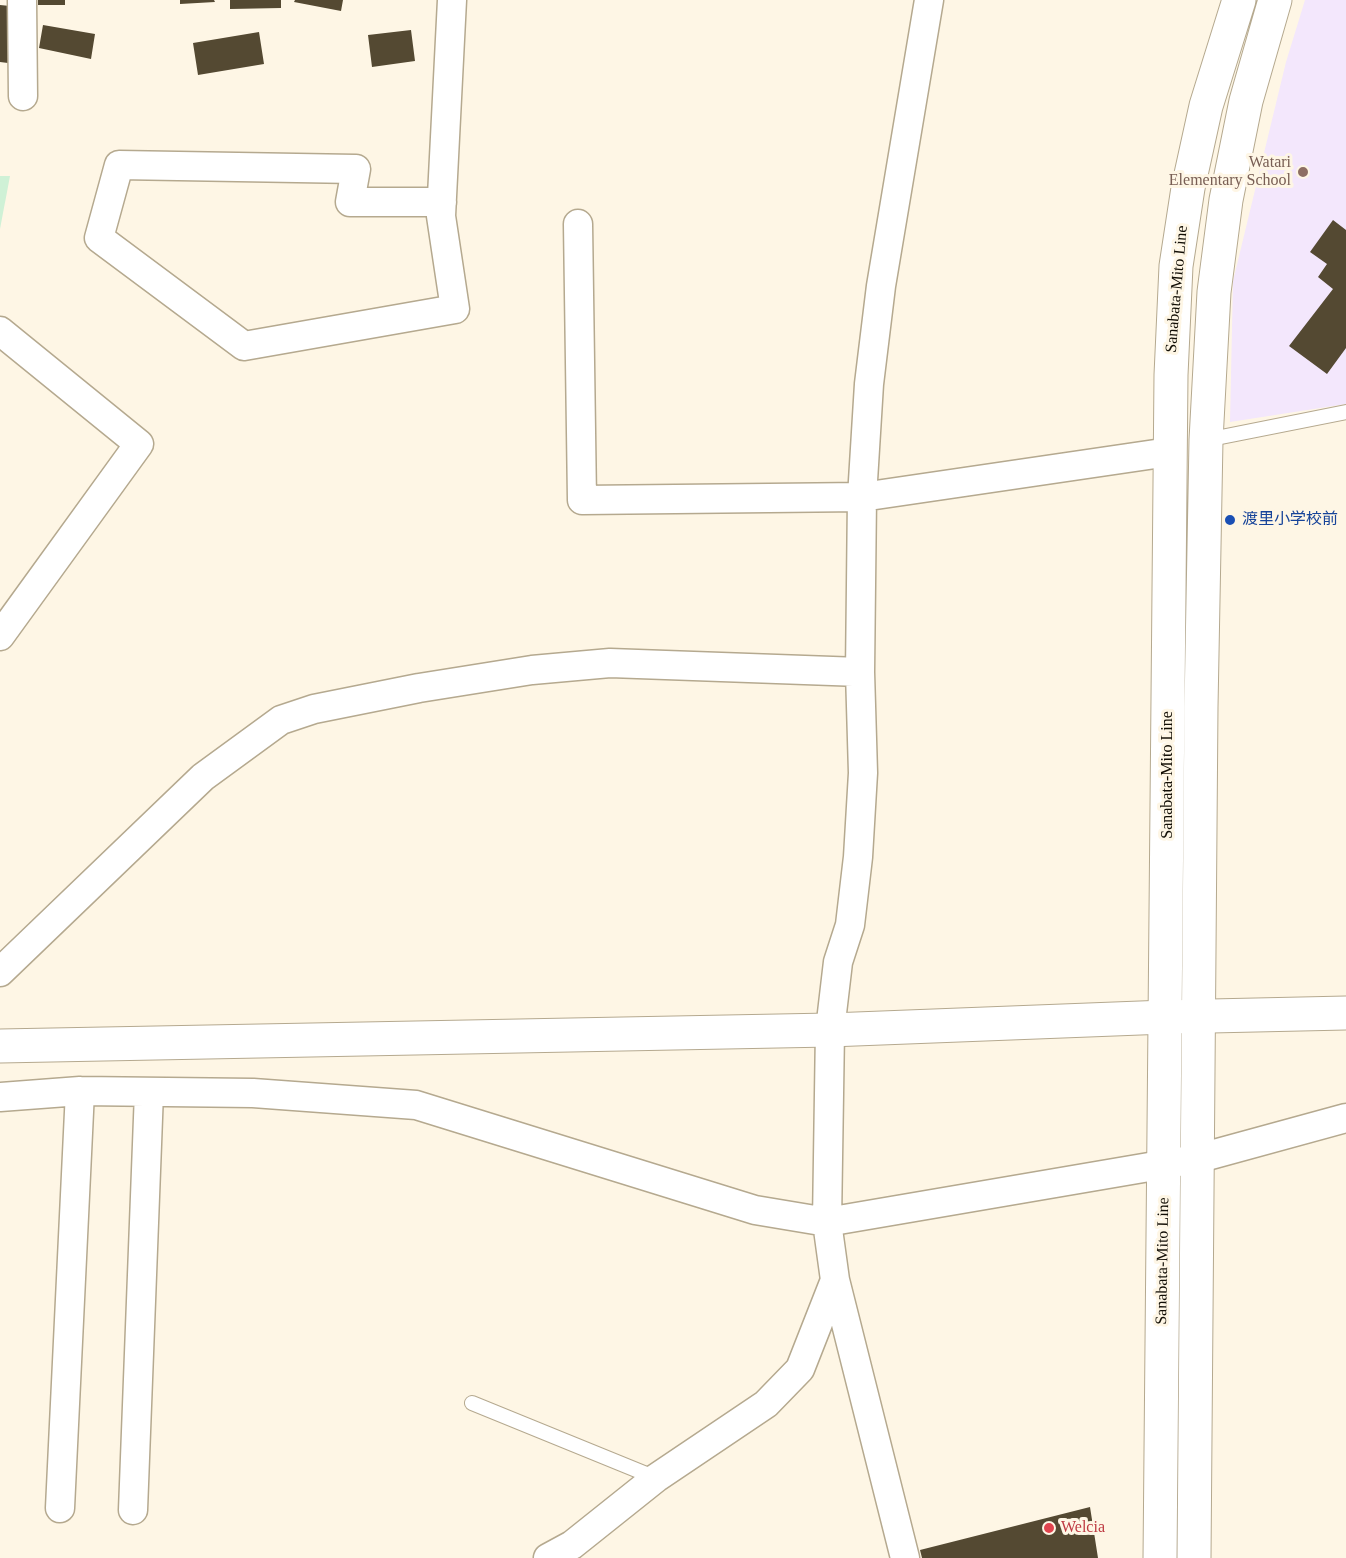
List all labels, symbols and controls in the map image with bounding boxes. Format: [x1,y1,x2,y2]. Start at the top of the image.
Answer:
place label: Watari Elementary School [1169,153,1291,191]
marker: Watari Elementary School [1296,165,1310,179]
street label: Sanabata-Mito Line [1162,225,1192,353]
place label: 渡里小学校前 [1242,510,1338,530]
marker: 渡里小学校前 [1223,513,1237,527]
street label: Sanabata-Mito Line [1158,711,1178,839]
street label: Sanabata-Mito Line [1152,1197,1174,1325]
place label: Welcia [1061,1518,1105,1538]
marker: Welcia [1042,1521,1056,1535]

